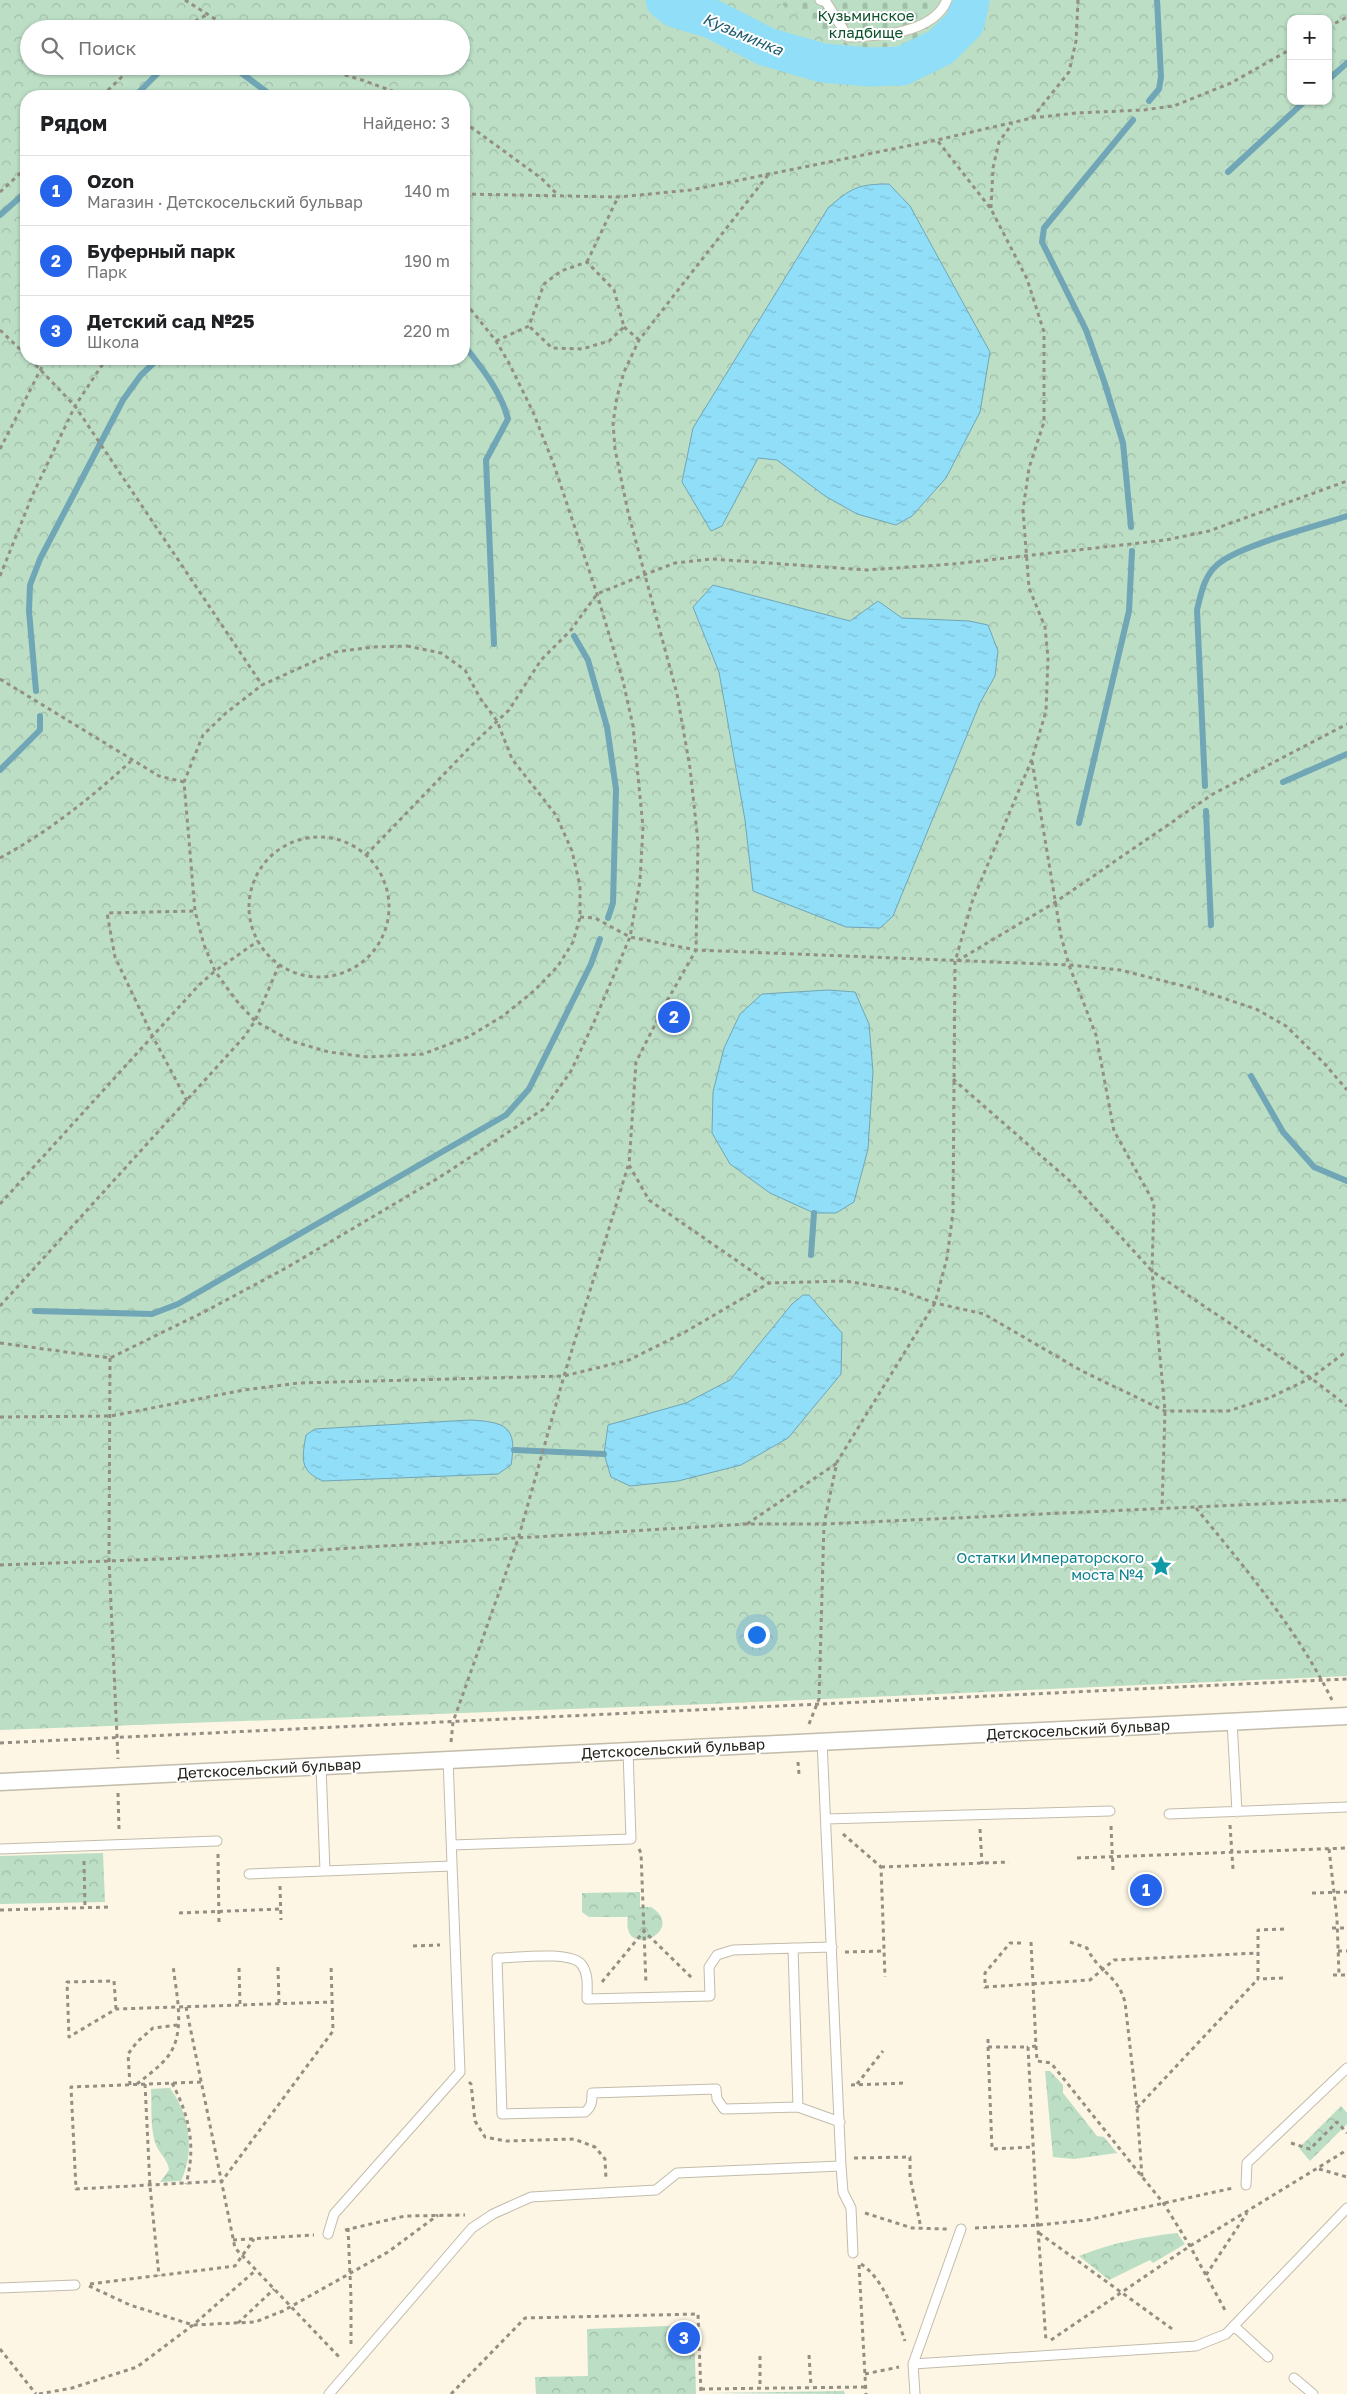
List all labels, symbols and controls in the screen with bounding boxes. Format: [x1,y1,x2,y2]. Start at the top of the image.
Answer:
park label: Кузьминское кладбище [817,6,915,41]
water label: Кузьминка [700,8,787,60]
map controls [1287,15,1332,105]
button: + [1287,15,1332,60]
search box [20,20,470,75]
icon: search [38,34,66,62]
text: Поиск [78,36,137,59]
button: − [1287,60,1332,105]
text: Рядом [40,110,107,136]
text: Найдено: 3 [363,113,450,133]
text: Ozon [87,169,134,192]
text: 1 [52,181,60,201]
text: 140 m [404,181,450,201]
text: Магазин · Детскосельский бульвар [87,192,363,212]
text: Буферный парк [87,239,236,262]
text: 2 [51,251,61,271]
text: 190 m [404,251,450,271]
text: Парк [87,262,127,282]
text: Детский сад №25 [87,309,255,332]
text: 3 [51,321,61,341]
text: 220 m [403,321,450,341]
text: Школа [87,332,139,352]
pin: 2 [658,998,690,1036]
place label: Остатки Императорского моста №4 [956,1548,1144,1583]
place icon: Остатки Императорского моста №4 [1148,1553,1174,1579]
your location [744,1622,770,1648]
street label: Детскосельский бульвар [986,1715,1170,1743]
street label: Детскосельский бульвар [581,1734,765,1762]
street label: Детскосельский бульвар [177,1754,361,1782]
pin: 1 [1130,1871,1162,1909]
pin: 3 [668,2319,700,2357]

